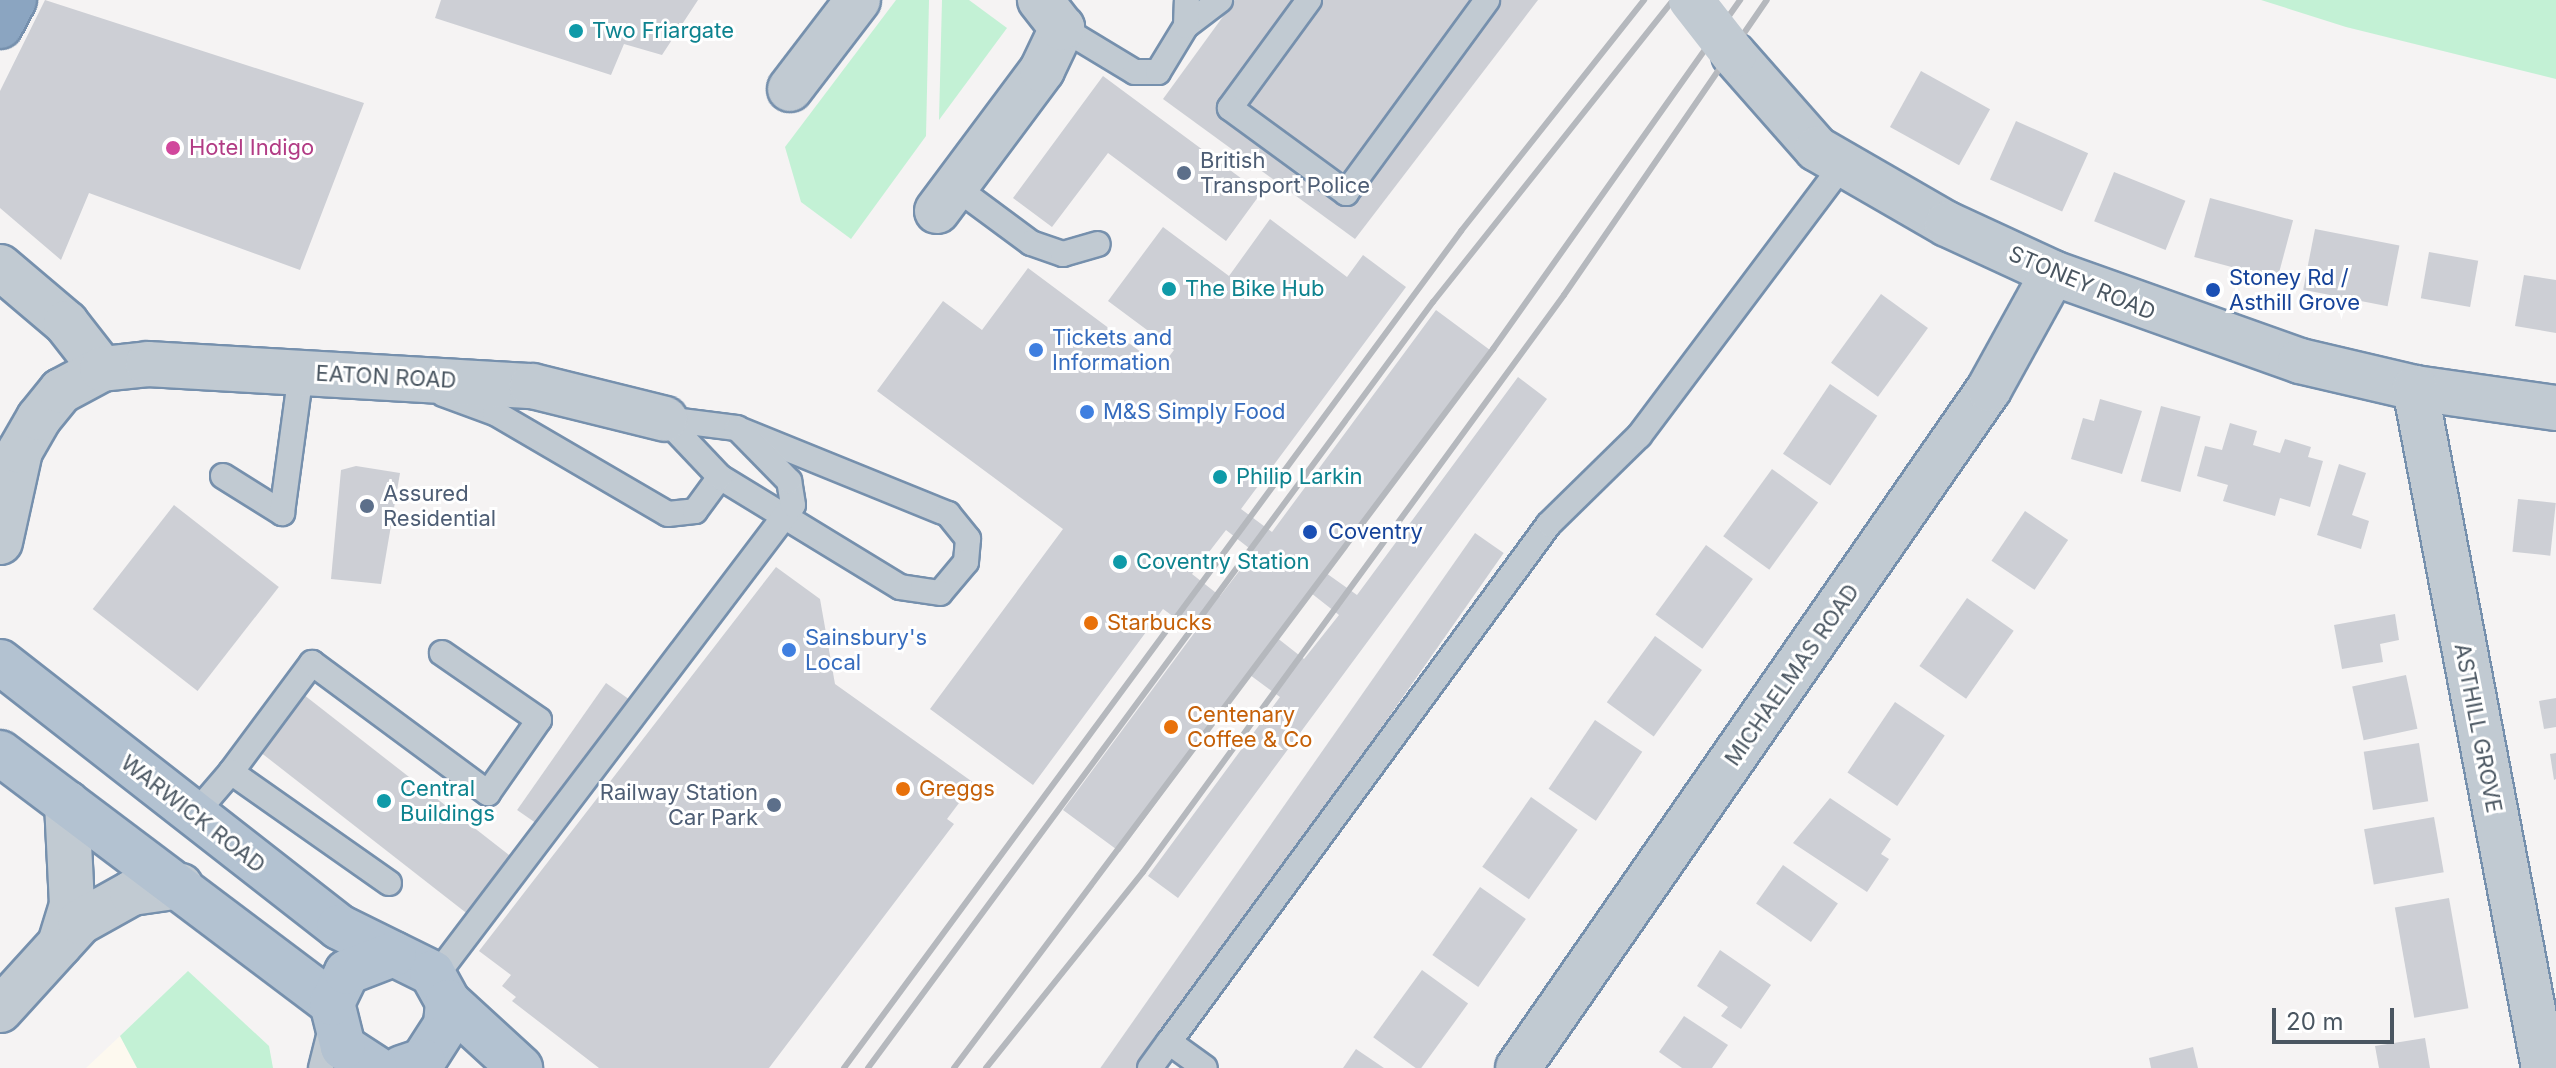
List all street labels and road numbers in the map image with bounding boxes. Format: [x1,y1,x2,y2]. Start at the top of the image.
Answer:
street label: STONEY ROAD [2005,240,2159,326]
street label: EATON ROAD [315,360,457,394]
street label: MICHAELMAS ROAD [1719,579,1865,771]
street label: ASTHILL GROVE [2449,641,2507,815]
street label: WARWICK ROAD [116,750,270,878]

